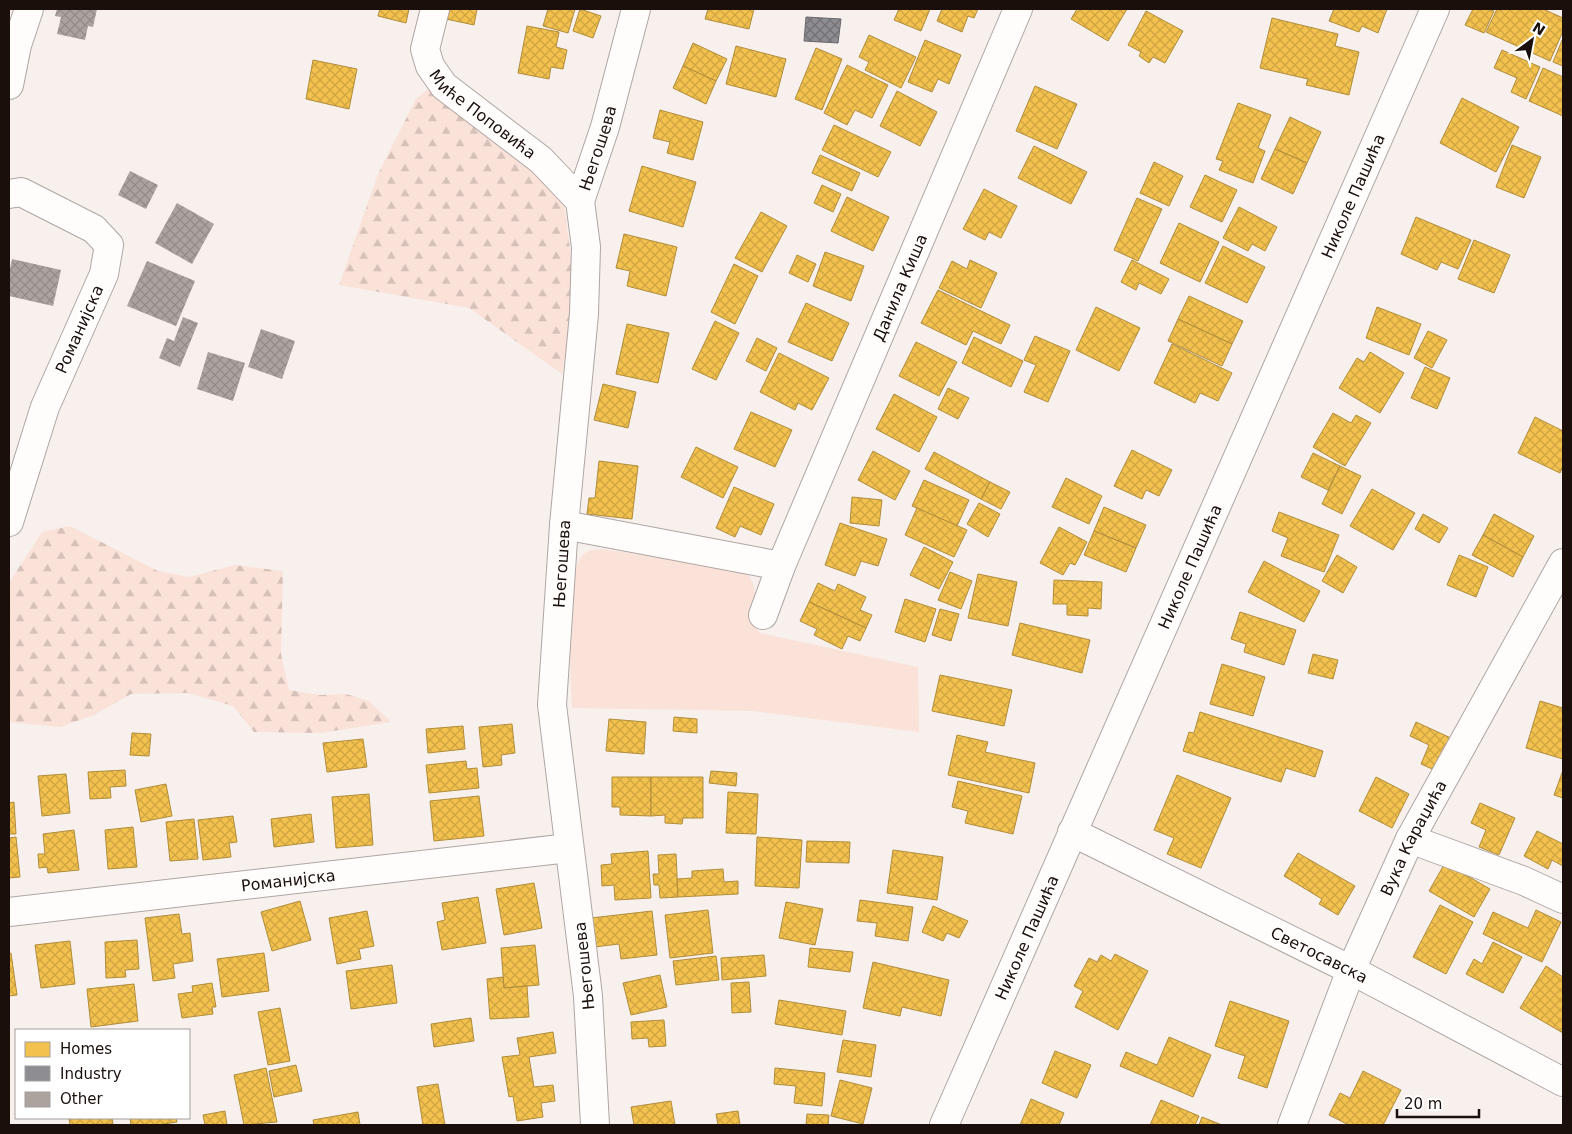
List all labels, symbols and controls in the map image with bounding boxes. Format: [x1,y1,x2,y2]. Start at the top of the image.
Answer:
north arrow [1507,15,1557,65]
text: N [1530,19,1548,39]
street label: Миће Поповића [425,66,540,163]
street label: Његошева [575,103,620,193]
street label: Николе Пашића [1317,131,1389,261]
street label: Данила Киша [869,231,931,344]
street label: Романијска [51,282,107,376]
street label: Николе Пашића [1154,502,1226,632]
street label: Његошева [549,519,574,609]
street label: Вука Караџића [1377,777,1451,899]
street label: Романијска [240,866,336,895]
street label: Николе Пашића [991,872,1063,1003]
street label: Његошева [570,921,599,1011]
street label: Светосавска [1267,923,1371,987]
legend [15,1029,190,1119]
text: Homes [60,1040,112,1058]
text: Industry [60,1065,122,1083]
scale bar [1397,1086,1480,1118]
text: Other [60,1090,103,1108]
text: 20 m [1404,1095,1442,1113]

